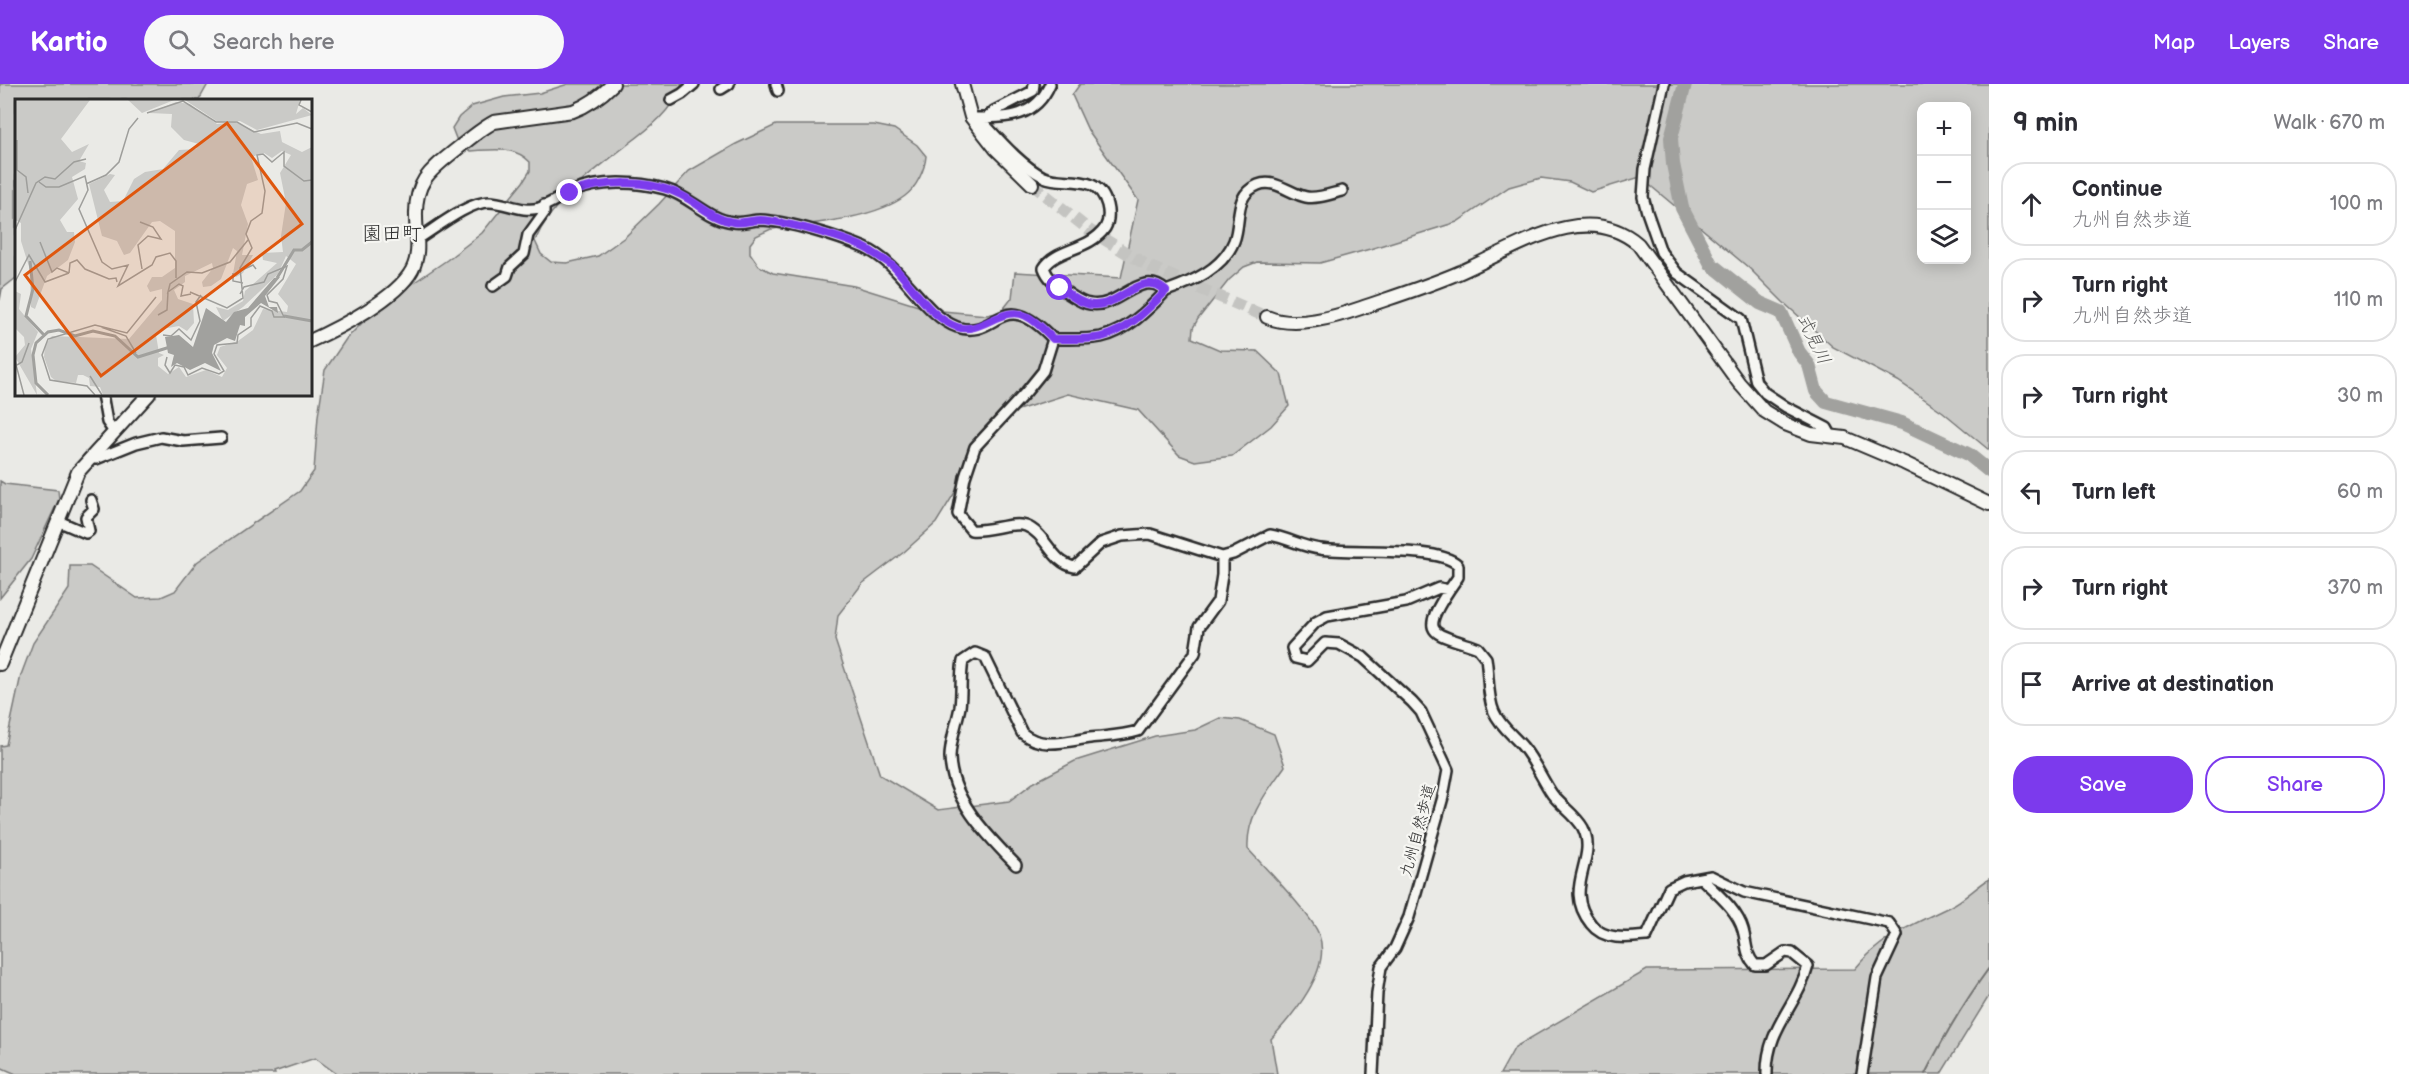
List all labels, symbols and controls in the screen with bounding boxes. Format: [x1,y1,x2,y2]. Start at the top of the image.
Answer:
search box [144,15,564,69]
text: Kartio [30,26,108,59]
icon: search [165,26,198,59]
text: Search here [213,29,335,56]
text: Map [2153,30,2195,55]
text: Layers [2228,30,2290,55]
text: Share [2323,30,2379,55]
inset map [15,99,312,396]
map controls [1917,102,1971,264]
button: + [1917,102,1971,156]
text: 9 min [2013,108,2078,139]
text: Walk · 670 m [2274,111,2385,135]
button: − [1917,156,1971,210]
text: Continue [2072,176,2162,203]
route end [556,179,582,205]
icon: ahead [2015,188,2048,221]
text: 100 m [2330,192,2383,216]
text: 九州自然歩道 [2072,208,2192,232]
button: layers [1917,210,1971,264]
district label: 園田町 [362,222,422,246]
text: Turn right [2072,272,2168,299]
route start [1046,274,1072,300]
icon: right [2015,284,2048,317]
text: 110 m [2334,288,2383,312]
text: 九州自然歩道 [2072,304,2192,328]
water label: 式見川 [1792,310,1835,368]
icon: right [2015,380,2048,413]
text: Turn right [2072,383,2168,410]
text: 30 m [2337,384,2383,408]
icon: left [2015,476,2048,509]
text: Turn left [2072,479,2156,506]
text: 60 m [2337,480,2383,504]
icon: right [2015,572,2048,605]
text: Turn right [2072,575,2168,602]
text: 370 m [2327,576,2383,600]
icon: arrive [2015,668,2048,701]
text: Arrive at destination [2072,671,2274,698]
button: Save [2013,756,2193,813]
button: Share [2205,756,2385,813]
street label: 九州自然歩道 [1397,782,1440,879]

